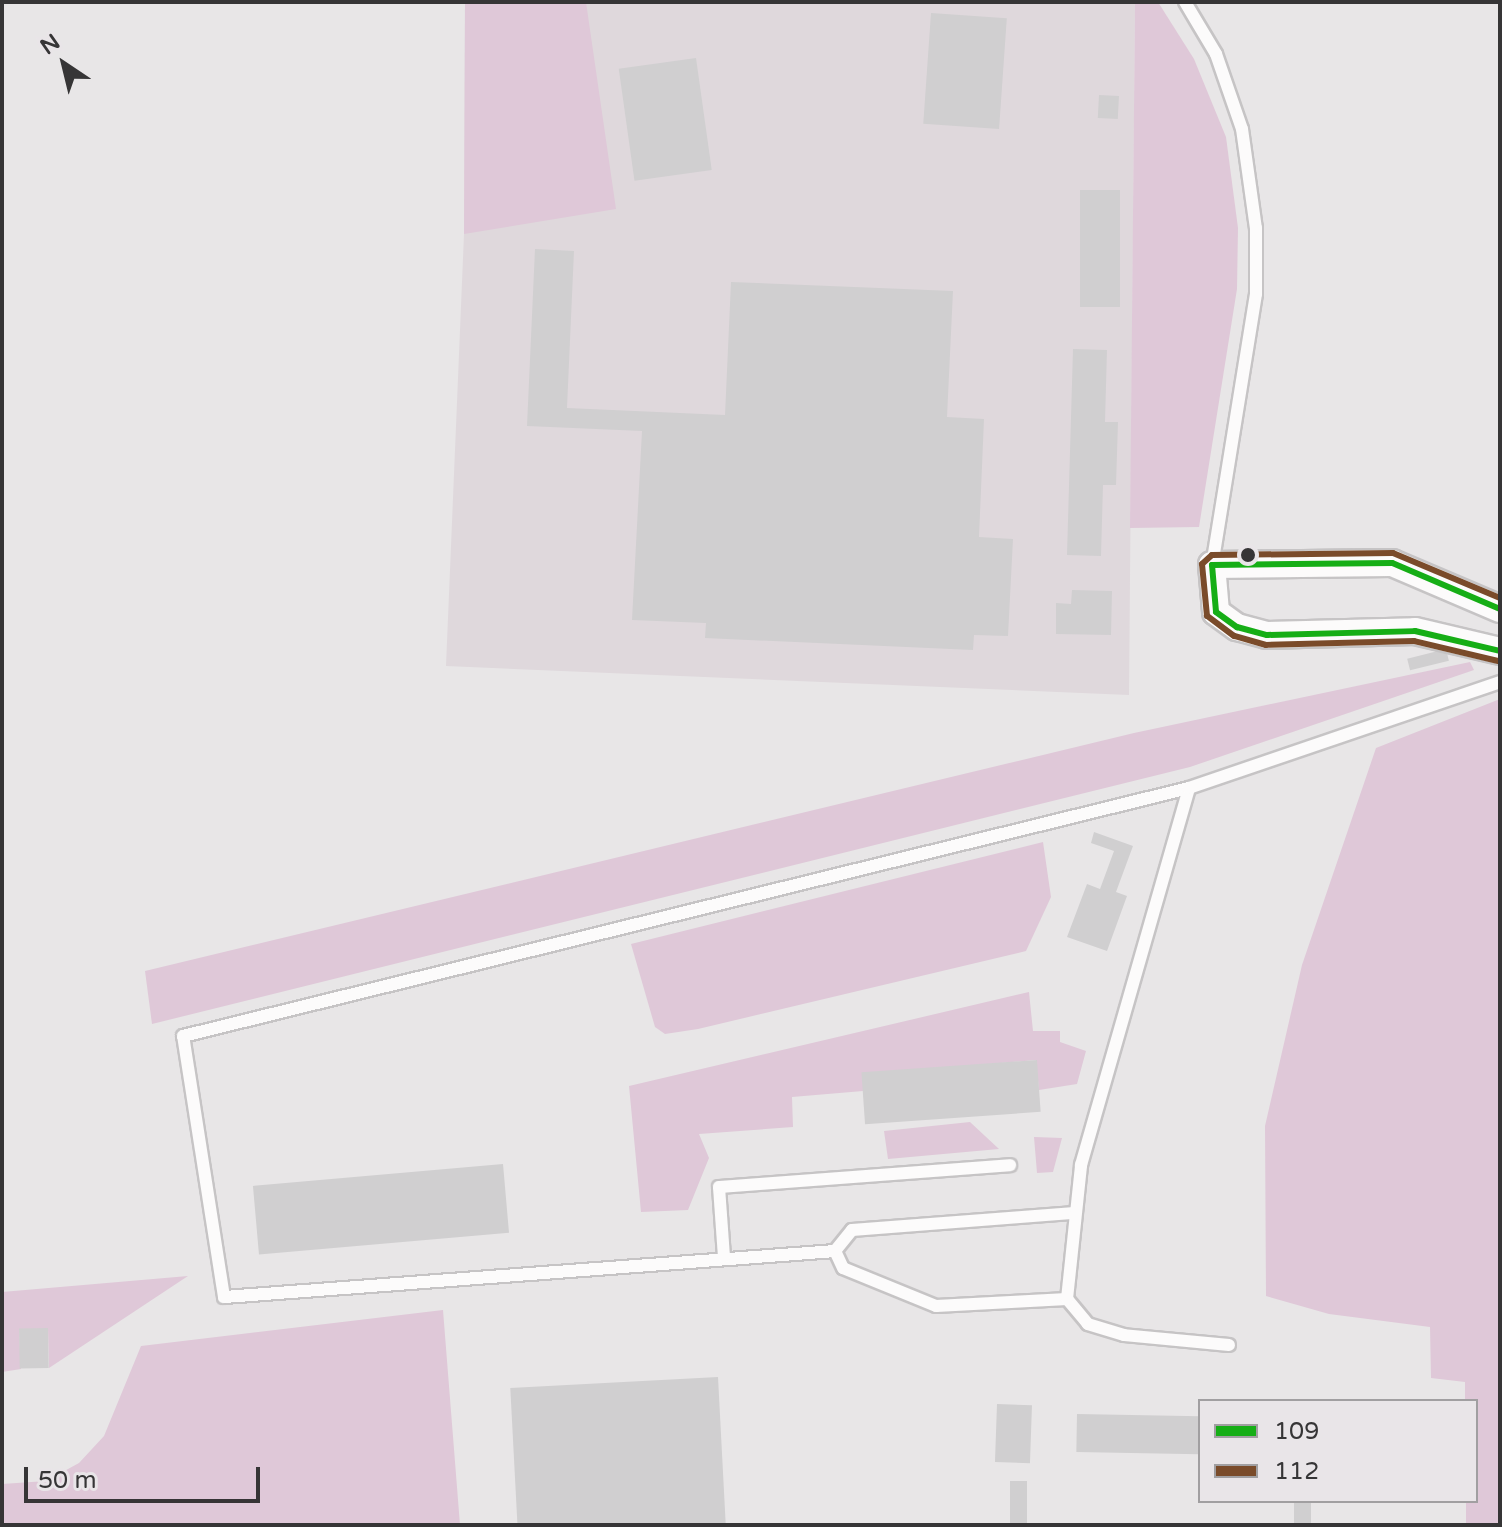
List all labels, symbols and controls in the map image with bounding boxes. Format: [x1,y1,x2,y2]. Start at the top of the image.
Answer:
north arrow [24,24,104,104]
text: N [36,29,65,60]
unlabelled marker [1240,547,1256,563]
legend [1198,1399,1478,1503]
text: 109 [1274,1417,1319,1446]
scale bar [28,1451,264,1501]
text: 112 [1274,1457,1319,1486]
text: 50 m [38,1466,96,1495]

